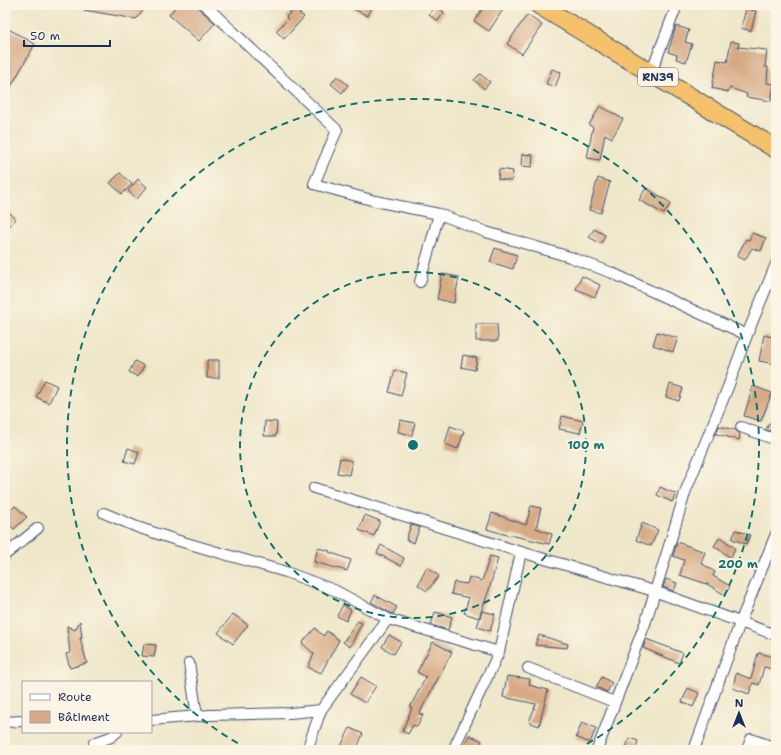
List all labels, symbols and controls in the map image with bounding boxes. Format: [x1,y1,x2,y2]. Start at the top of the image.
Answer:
scale bar [24,22,110,48]
text: 50 m [30,28,60,44]
road number: RN39 [638,68,678,86]
text: 100 m [568,437,605,453]
centre of rings [406,438,420,452]
text: 200 m [718,556,758,572]
legend [22,681,152,733]
text: Route [58,689,92,705]
north arrow [719,693,759,733]
text: N [735,696,744,711]
text: Bâtiment [58,709,110,725]

